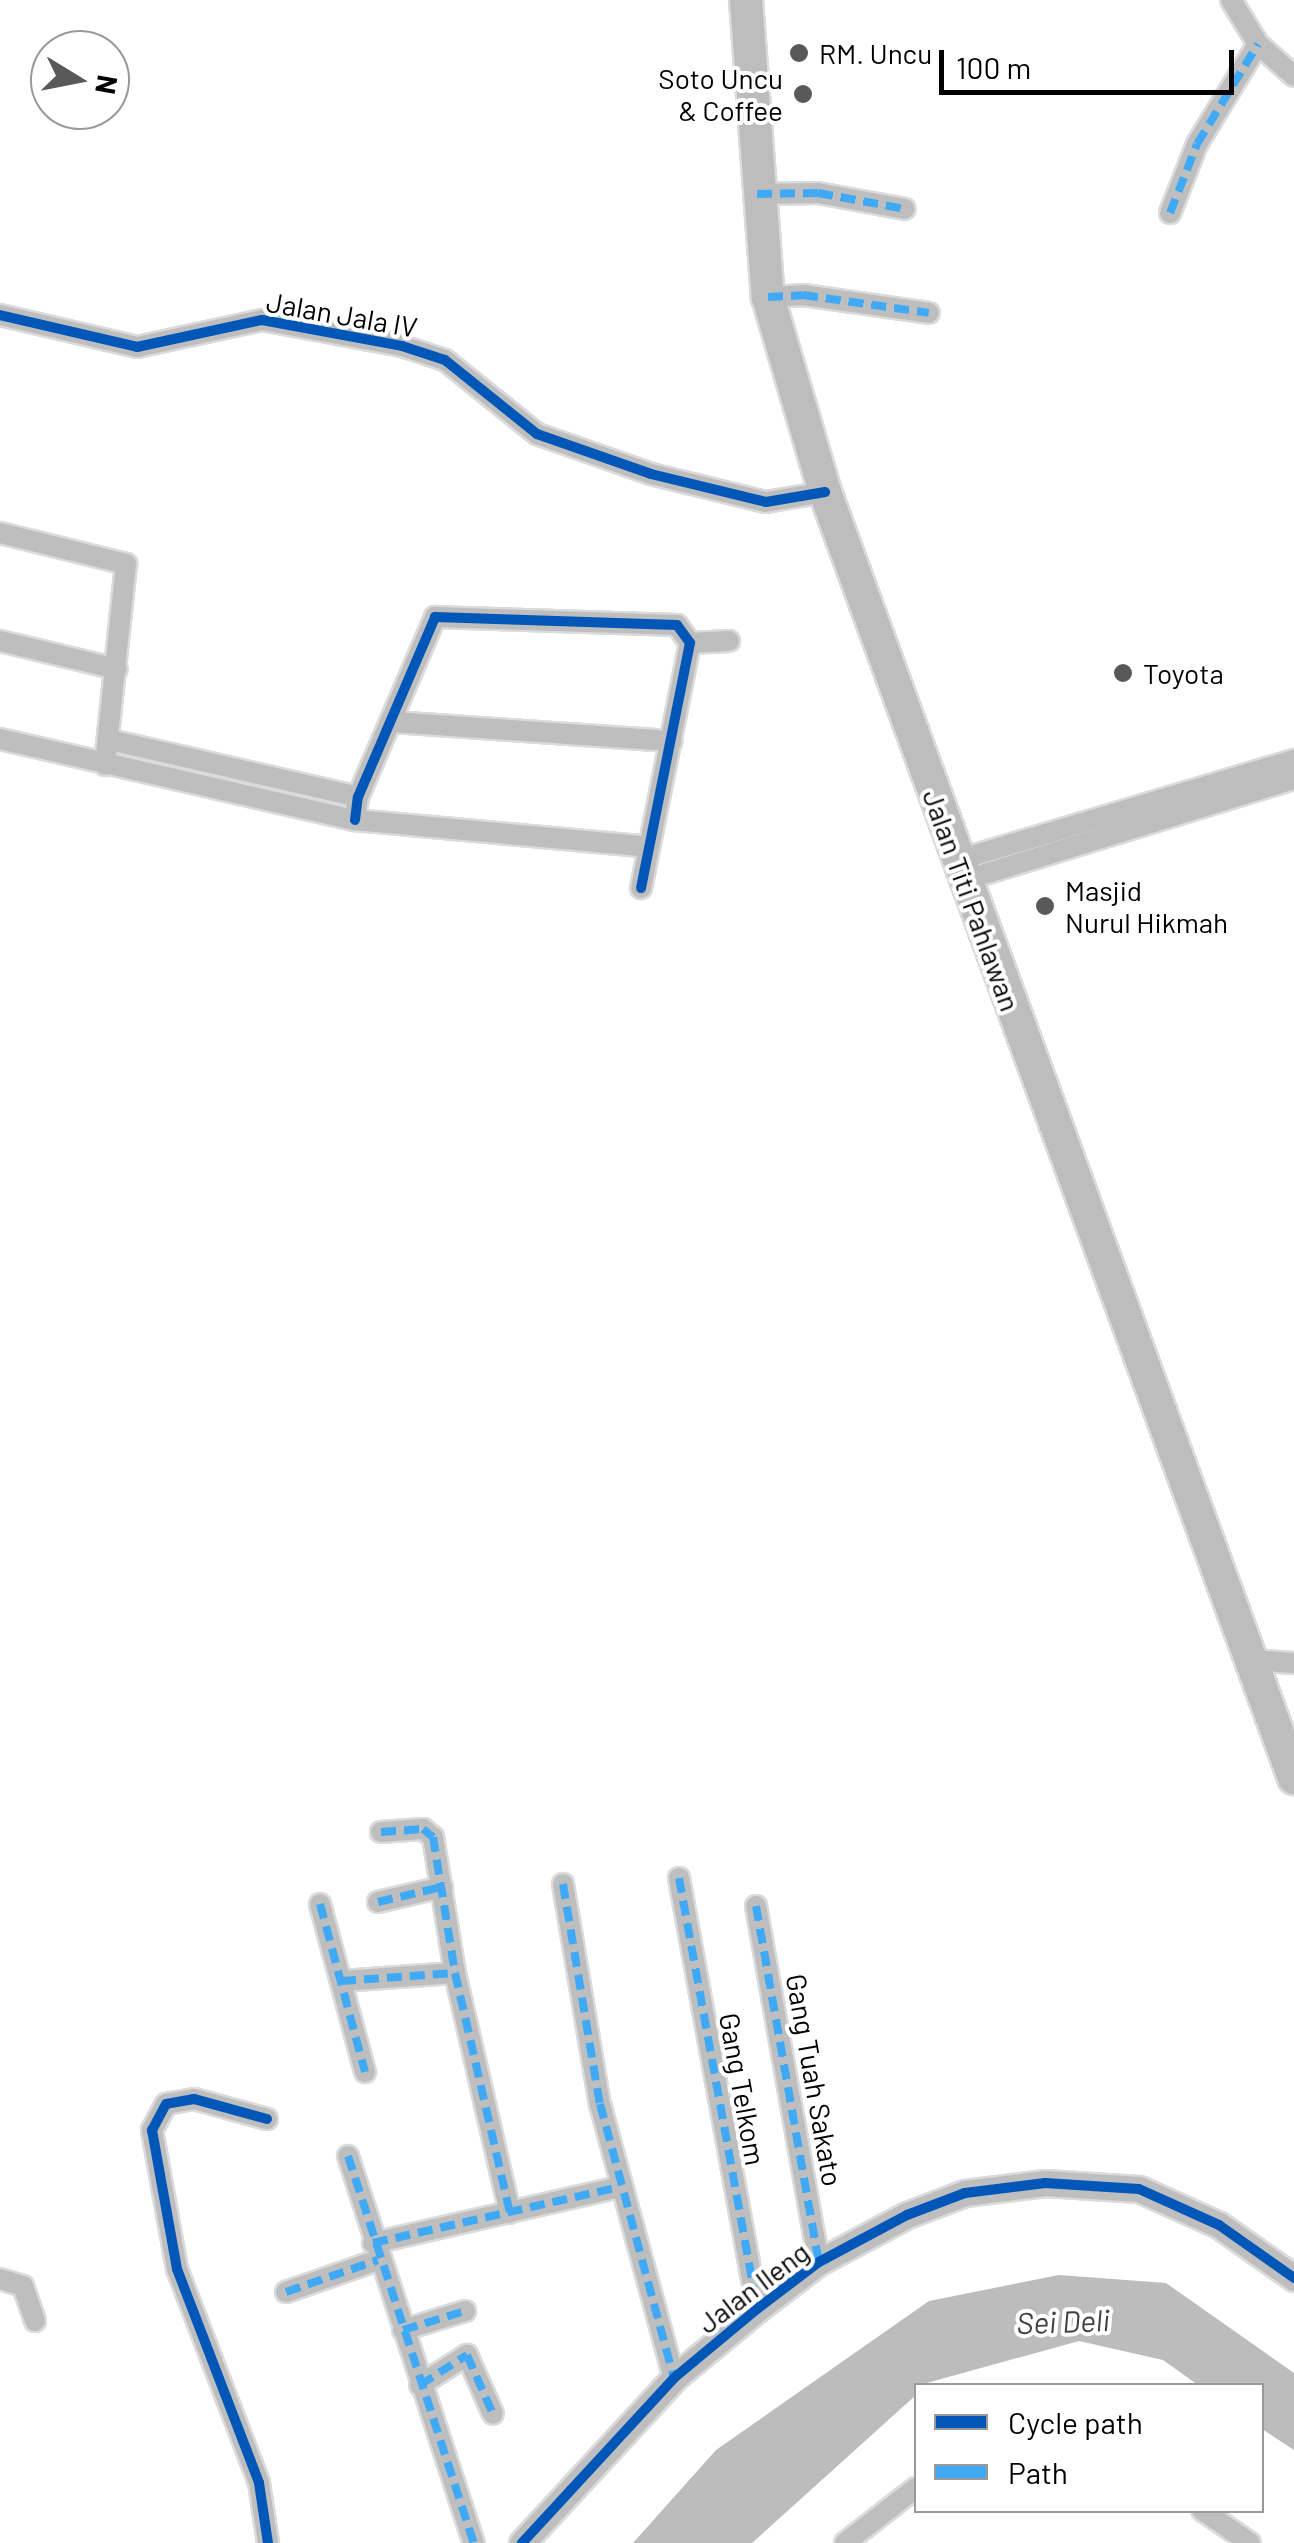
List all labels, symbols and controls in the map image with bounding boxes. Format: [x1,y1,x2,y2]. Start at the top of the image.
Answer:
north arrow [30,30,130,130]
scale bar [944,30,1239,92]
place label: RM. Uncu [819,36,932,70]
marker: RM. Uncu [788,42,810,64]
text: 100 m [956,49,1031,85]
place label: Soto Uncu & Coffee [658,61,783,127]
text: N [89,73,126,97]
marker: Soto Uncu & Coffee [792,83,814,105]
street label: Jalan Jala IV [264,284,420,344]
place label: Toyota [1143,656,1224,690]
marker: Toyota [1112,662,1134,684]
street label: Jalan Titi Pahlawan [916,785,1028,1015]
place label: Masjid Nurul Hikmah [1065,873,1228,939]
marker: Masjid Nurul Hikmah [1034,895,1056,917]
street label: Gang Tuah Sakato [780,1971,850,2189]
street label: Gang Telkom [713,2010,773,2168]
street label: Jalan Ileng [691,2234,815,2340]
water label: Sei Deli [1016,2301,1110,2341]
legend [914,2383,1264,2513]
text: Cycle path [1008,2404,1143,2440]
text: Path [1008,2454,1068,2490]

